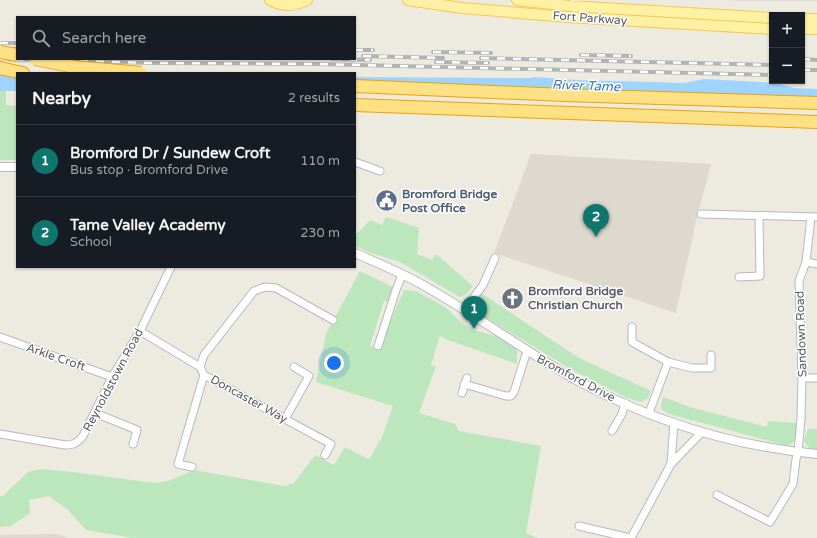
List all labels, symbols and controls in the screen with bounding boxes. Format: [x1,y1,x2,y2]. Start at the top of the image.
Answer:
street label: Fort Parkway [552,8,628,28]
map controls [769,12,805,84]
button: + [769,12,805,48]
search box [16,16,356,60]
icon: search [30,27,52,49]
text: Search here [62,29,146,47]
button: − [769,48,805,84]
water label: River Tame [551,77,621,95]
text: Nearby [32,88,91,109]
text: 2 results [288,90,340,106]
text: Bromford Dr / Sundew Croft [70,144,270,162]
text: 1 [41,153,49,169]
text: 110 m [300,153,340,169]
text: Bus stop · Bromford Drive [70,162,228,178]
place label: Bromford Bridge Post Office [402,187,497,215]
public building icon: Bromford Bridge Post Office [374,188,400,214]
pin: 2 [583,204,609,237]
text: Tame Valley Academy [70,216,225,234]
text: 2 [41,225,49,241]
text: 230 m [300,225,340,241]
text: School [70,234,112,250]
place label: Bromford Bridge Christian Church [528,284,623,312]
church icon: Bromford Bridge Christian Church [499,285,525,311]
street label: Sandown Road [792,291,810,377]
pin: 1 [461,296,487,329]
street label: Reynoldstown Road [80,326,146,434]
street label: Arkle Croft [24,340,88,374]
street label: Bromford Drive [534,351,618,405]
your location [324,353,344,373]
street label: Doncaster Way [208,372,290,426]

